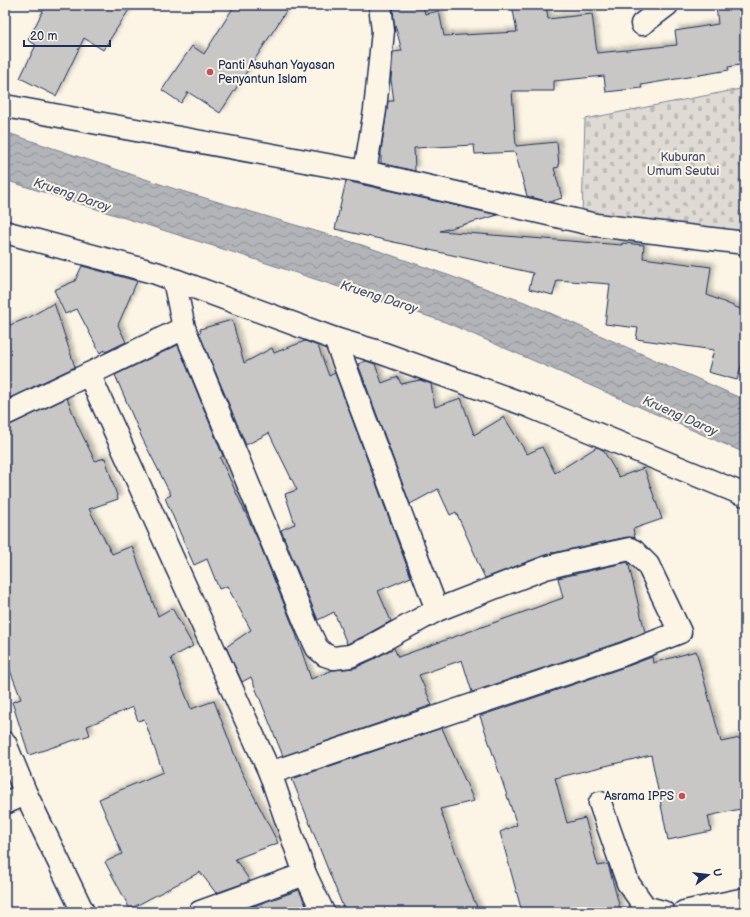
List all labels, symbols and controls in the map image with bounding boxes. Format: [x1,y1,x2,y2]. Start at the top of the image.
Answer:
scale bar [24,22,110,48]
text: 20 m [30,29,57,44]
place label: Panti Asuhan Yayasan Penyantun Islam [218,58,335,87]
marker: Panti Asuhan Yayasan Penyantun Islam [205,67,215,77]
park label: Kuburan Umum Seutui [647,150,719,179]
water label: Krueng Daroy [31,174,114,216]
water label: Krueng Daroy [338,277,421,317]
water label: Krueng Daroy [640,392,721,440]
place label: Asrama IPPS [604,789,674,804]
marker: Asrama IPPS [677,791,687,801]
north arrow [688,855,728,895]
text: U [710,867,725,878]

